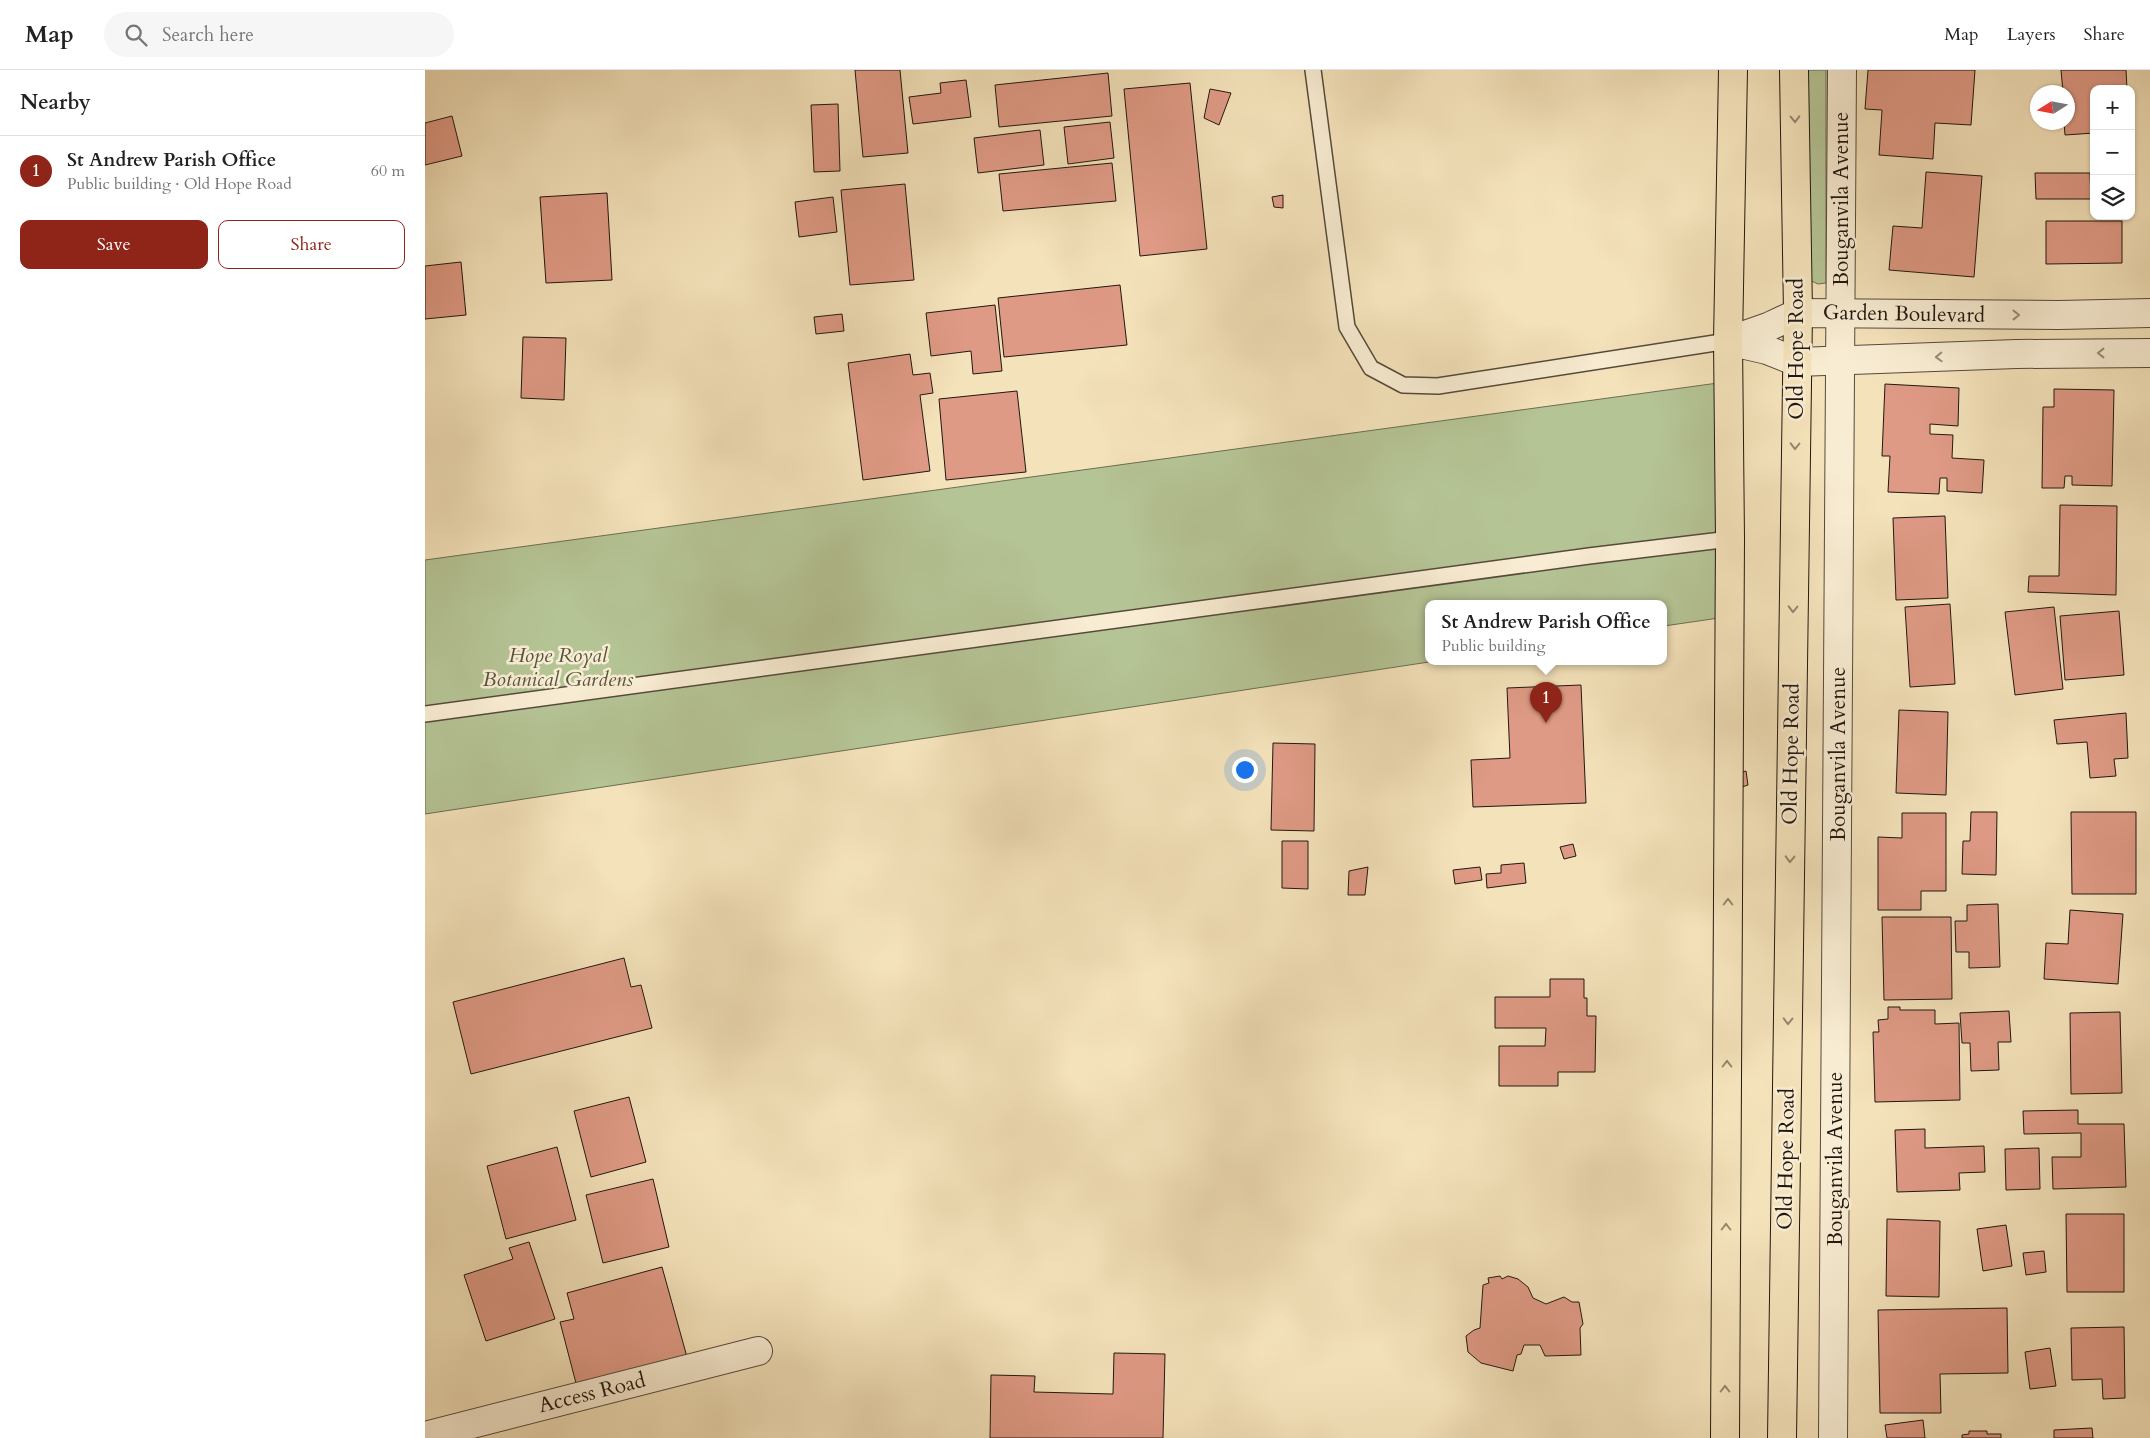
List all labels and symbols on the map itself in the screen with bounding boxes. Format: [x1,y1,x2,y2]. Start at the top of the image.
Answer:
north arrow [2030,85,2075,130]
street label: Bouganvila Avenue [1827,112,1856,286]
one-way arrow [1790,115,1800,123]
street label: Old Hope Road [1782,278,1811,420]
street label: Garden Boulevard [1823,298,1985,330]
one-way arrow [2013,310,2021,320]
one-way arrow [2097,348,2105,358]
one-way arrow [1935,352,1942,362]
one-way arrow [1790,442,1801,450]
one-way arrow [1788,605,1798,613]
park label: Hope Royal Botanical Gardens [483,641,633,694]
street label: Bouganvila Avenue [1824,667,1853,841]
pin: 1 [1530,682,1562,723]
street label: Old Hope Road [1775,683,1807,825]
your location [1232,757,1258,783]
one-way arrow [1785,855,1795,863]
one-way arrow [1723,898,1733,906]
one-way arrow [1782,1017,1793,1025]
one-way arrow [1722,1060,1732,1068]
street label: Bouganvila Avenue [1821,1072,1850,1246]
street label: Old Hope Road [1770,1088,1802,1230]
one-way arrow [1721,1223,1731,1230]
street label: Access Road [535,1366,649,1420]
one-way arrow [1720,1385,1730,1393]

